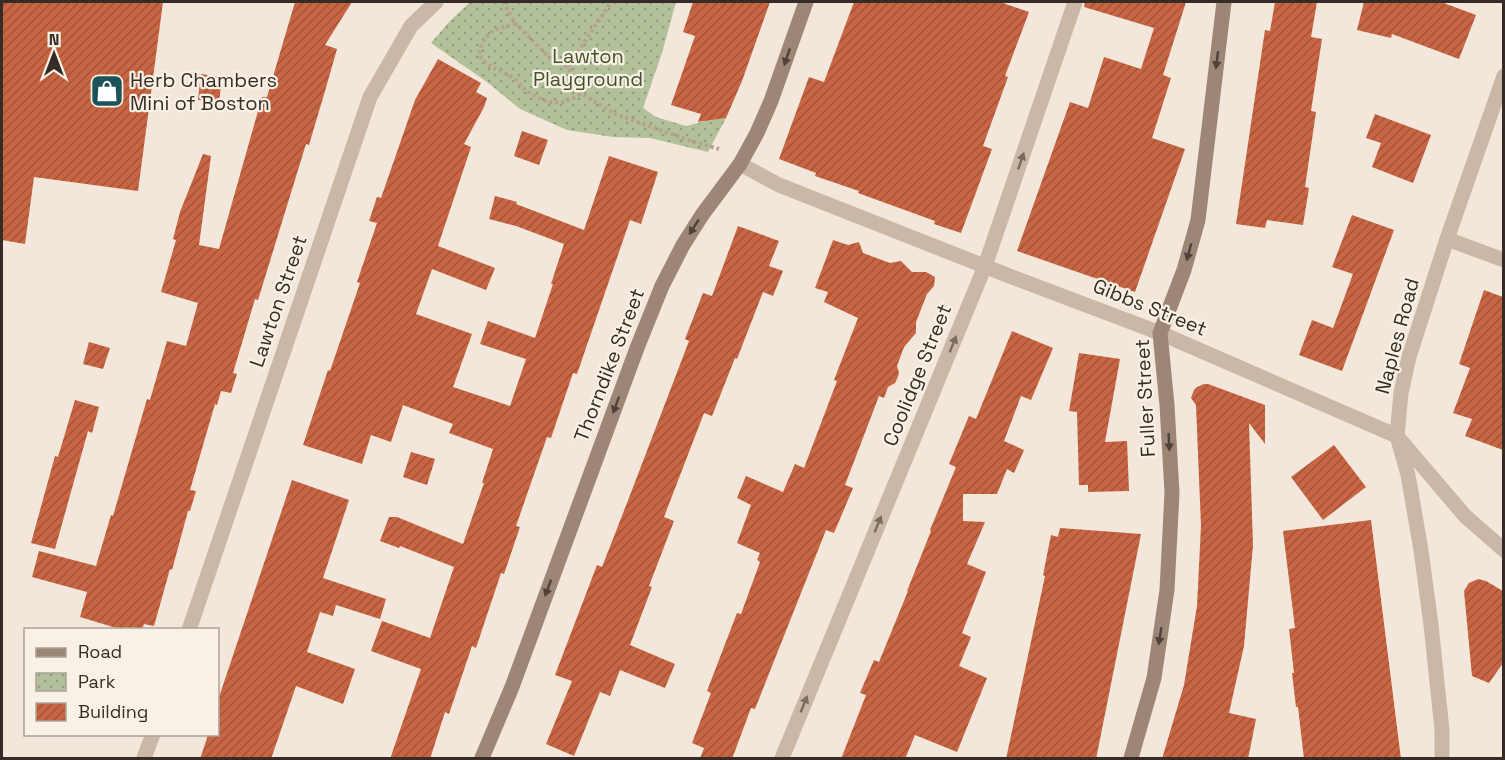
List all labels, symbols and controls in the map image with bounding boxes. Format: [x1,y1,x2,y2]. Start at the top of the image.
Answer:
north arrow [24,24,84,84]
text: N [49,29,59,50]
park label: Lawton Playground [533,43,643,92]
one-way arrow [781,48,791,66]
one-way arrow [1212,50,1222,69]
place label: Herb Chambers Mini of Boston [130,67,277,116]
shop icon: Herb Chambers Mini of Boston [89,73,125,109]
one-way arrow [1016,152,1026,170]
one-way arrow [689,219,700,235]
street label: Lawton Street [243,232,313,370]
one-way arrow [1184,243,1194,261]
street label: Gibbs Street [1089,272,1211,342]
street label: Naples Road [1369,275,1425,397]
street label: Thorndike Street [568,285,650,445]
street label: Coolidge Street [877,300,957,450]
one-way arrow [949,335,958,353]
street label: Fuller Street [1129,338,1161,458]
one-way arrow [610,396,620,414]
one-way arrow [1164,432,1174,451]
one-way arrow [874,515,883,533]
one-way arrow [543,579,553,597]
one-way arrow [1156,627,1165,646]
legend [24,628,219,736]
text: Road [78,640,122,663]
text: Park [78,670,116,693]
one-way arrow [799,695,809,713]
text: Building [78,700,148,723]

